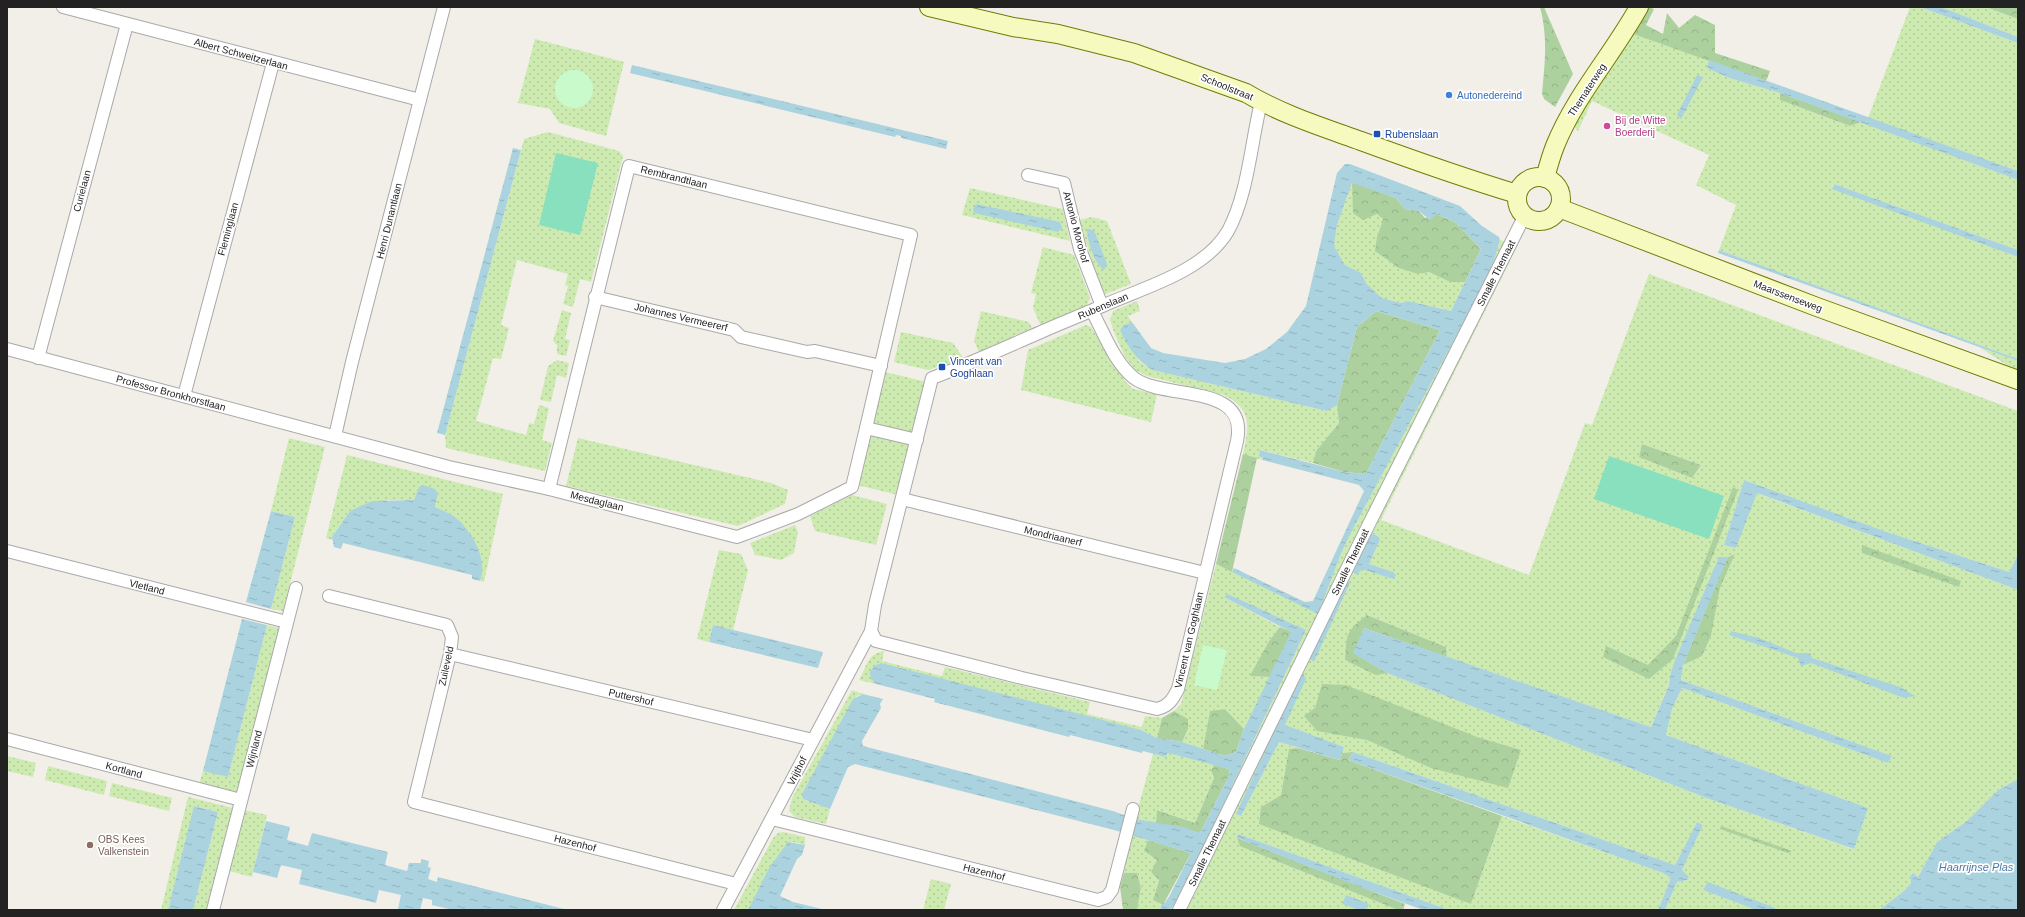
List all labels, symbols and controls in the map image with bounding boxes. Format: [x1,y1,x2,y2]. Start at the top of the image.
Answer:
street label: Albert Schweitzerlaan [193,36,289,72]
street label: Thematerweg [1566,61,1608,119]
street label: Schoolstraat [1199,71,1255,103]
marker: Autonedereind [1444,90,1454,100]
place label: Autonedereind [1457,90,1522,101]
place label: Bij de Witte Boerderij [1615,115,1666,138]
marker: Bij de Witte Boerderij [1602,121,1612,131]
marker: Rubenslaan [1372,129,1382,139]
place label: Rubenslaan [1385,129,1438,140]
street label: Rembrandtlaan [639,163,709,191]
street label: Curielaan [71,169,93,213]
street label: Henri Dunantlaan [374,182,404,260]
street label: Antonio Morohof [1061,190,1091,264]
street label: Fleminglaan [216,201,240,257]
street label: Smalle Themaat [1475,238,1517,308]
street label: Maarssenseweg [1752,278,1824,314]
street label: Rubenslaan [1076,291,1130,321]
street label: Johannes Vermeererf [633,301,729,333]
place label: Vincent van Goghlaan [950,356,1002,379]
marker: Vincent van Goghlaan [937,362,947,372]
street label: Professor Bronkhorstlaan [115,373,227,413]
street label: Mesdaglaan [569,489,625,513]
street label: Mondriaanerf [1023,524,1083,548]
street label: Smalle Themaat [1329,527,1371,597]
street label: Vletland [128,577,166,597]
street label: Vincent van Goghlaan [1173,591,1205,689]
street label: Zuileveld [436,645,456,687]
street label: Puttershof [608,687,655,708]
street label: Wijnland [244,729,264,769]
street label: Vrijthof [785,755,809,787]
street label: Kortland [105,760,143,780]
street label: Smalle Themaat [1186,818,1228,888]
street label: Hazenhof [553,832,597,854]
place label: OBS Kees Valkenstein [98,834,149,857]
marker: OBS Kees Valkenstein [85,840,95,850]
street label: Hazenhof [962,861,1006,883]
water label: Haarrijnse Plas [1939,861,2014,873]

